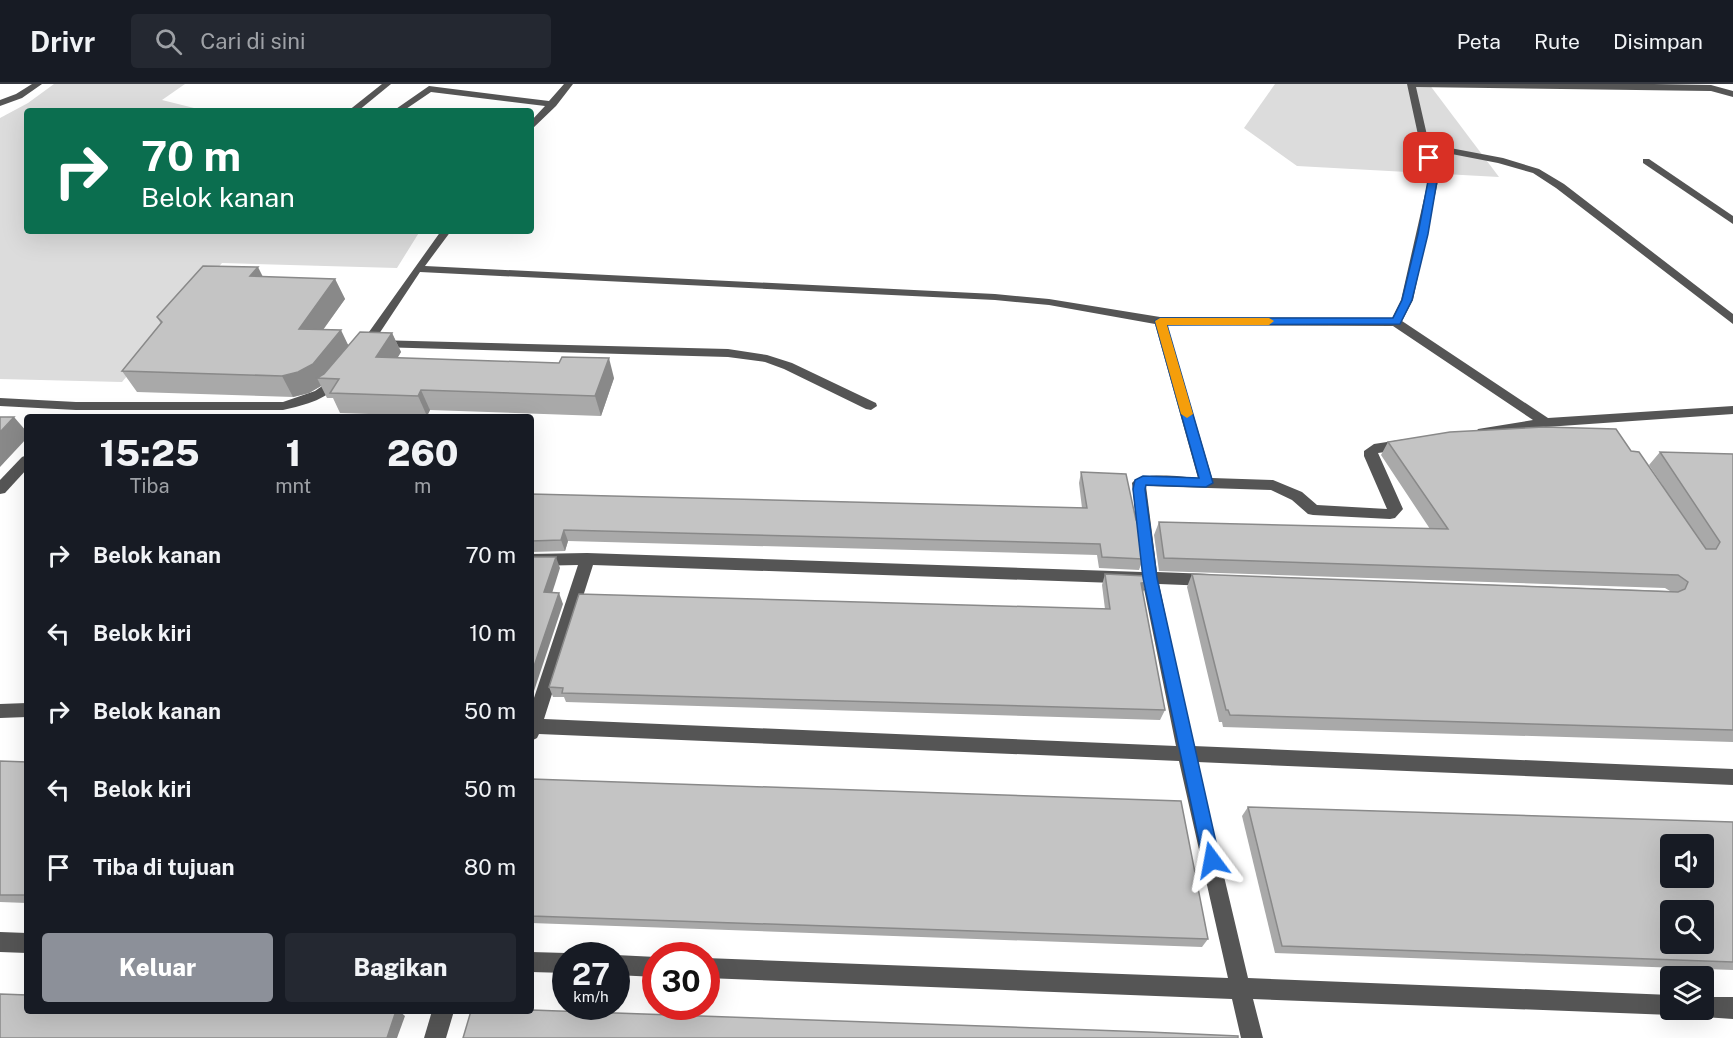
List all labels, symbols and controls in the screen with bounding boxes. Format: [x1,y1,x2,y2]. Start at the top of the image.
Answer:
search box [131,14,551,68]
text: Drivr [30,25,95,58]
icon: search [152,25,185,58]
text: Cari di sini [200,28,305,54]
text: Peta [1457,29,1501,54]
text: Rute [1534,29,1580,54]
text: Disimpan [1613,29,1703,54]
text: 70 m [141,131,241,180]
icon: right [42,132,120,210]
pin [1403,132,1454,183]
icon: arrive [1412,141,1445,174]
text: Belok kanan [141,181,295,213]
text: 15:25 [100,432,200,474]
text: 1 [285,432,301,474]
text: 260 [387,432,458,474]
text: Tiba [130,474,169,498]
text: mnt [275,474,311,498]
text: m [414,474,431,498]
icon: right [42,539,75,572]
text: Belok kanan [93,542,221,568]
text: 70 m [465,542,516,568]
icon: left [42,617,75,650]
text: Belok kiri [93,620,191,646]
text: 10 m [469,620,516,646]
icon: right [42,695,75,728]
text: Belok kanan [93,698,221,724]
text: 50 m [464,698,516,724]
icon: left [42,773,75,806]
text: Belok kiri [93,776,191,802]
text: 50 m [464,776,516,802]
position arrow [1180,828,1244,892]
map controls [1660,834,1714,1020]
button: sound [1660,834,1714,888]
icon: arrive [42,851,75,884]
text: Tiba di tujuan [93,854,234,880]
text: 80 m [464,854,516,880]
button: search [1660,900,1714,954]
button: Keluar [42,933,273,1002]
button: Bagikan [285,933,516,1002]
speed limit sign: 30 [642,942,720,1020]
text: 27 [572,956,610,992]
button: layers [1660,966,1714,1020]
text: km/h [573,988,609,1005]

